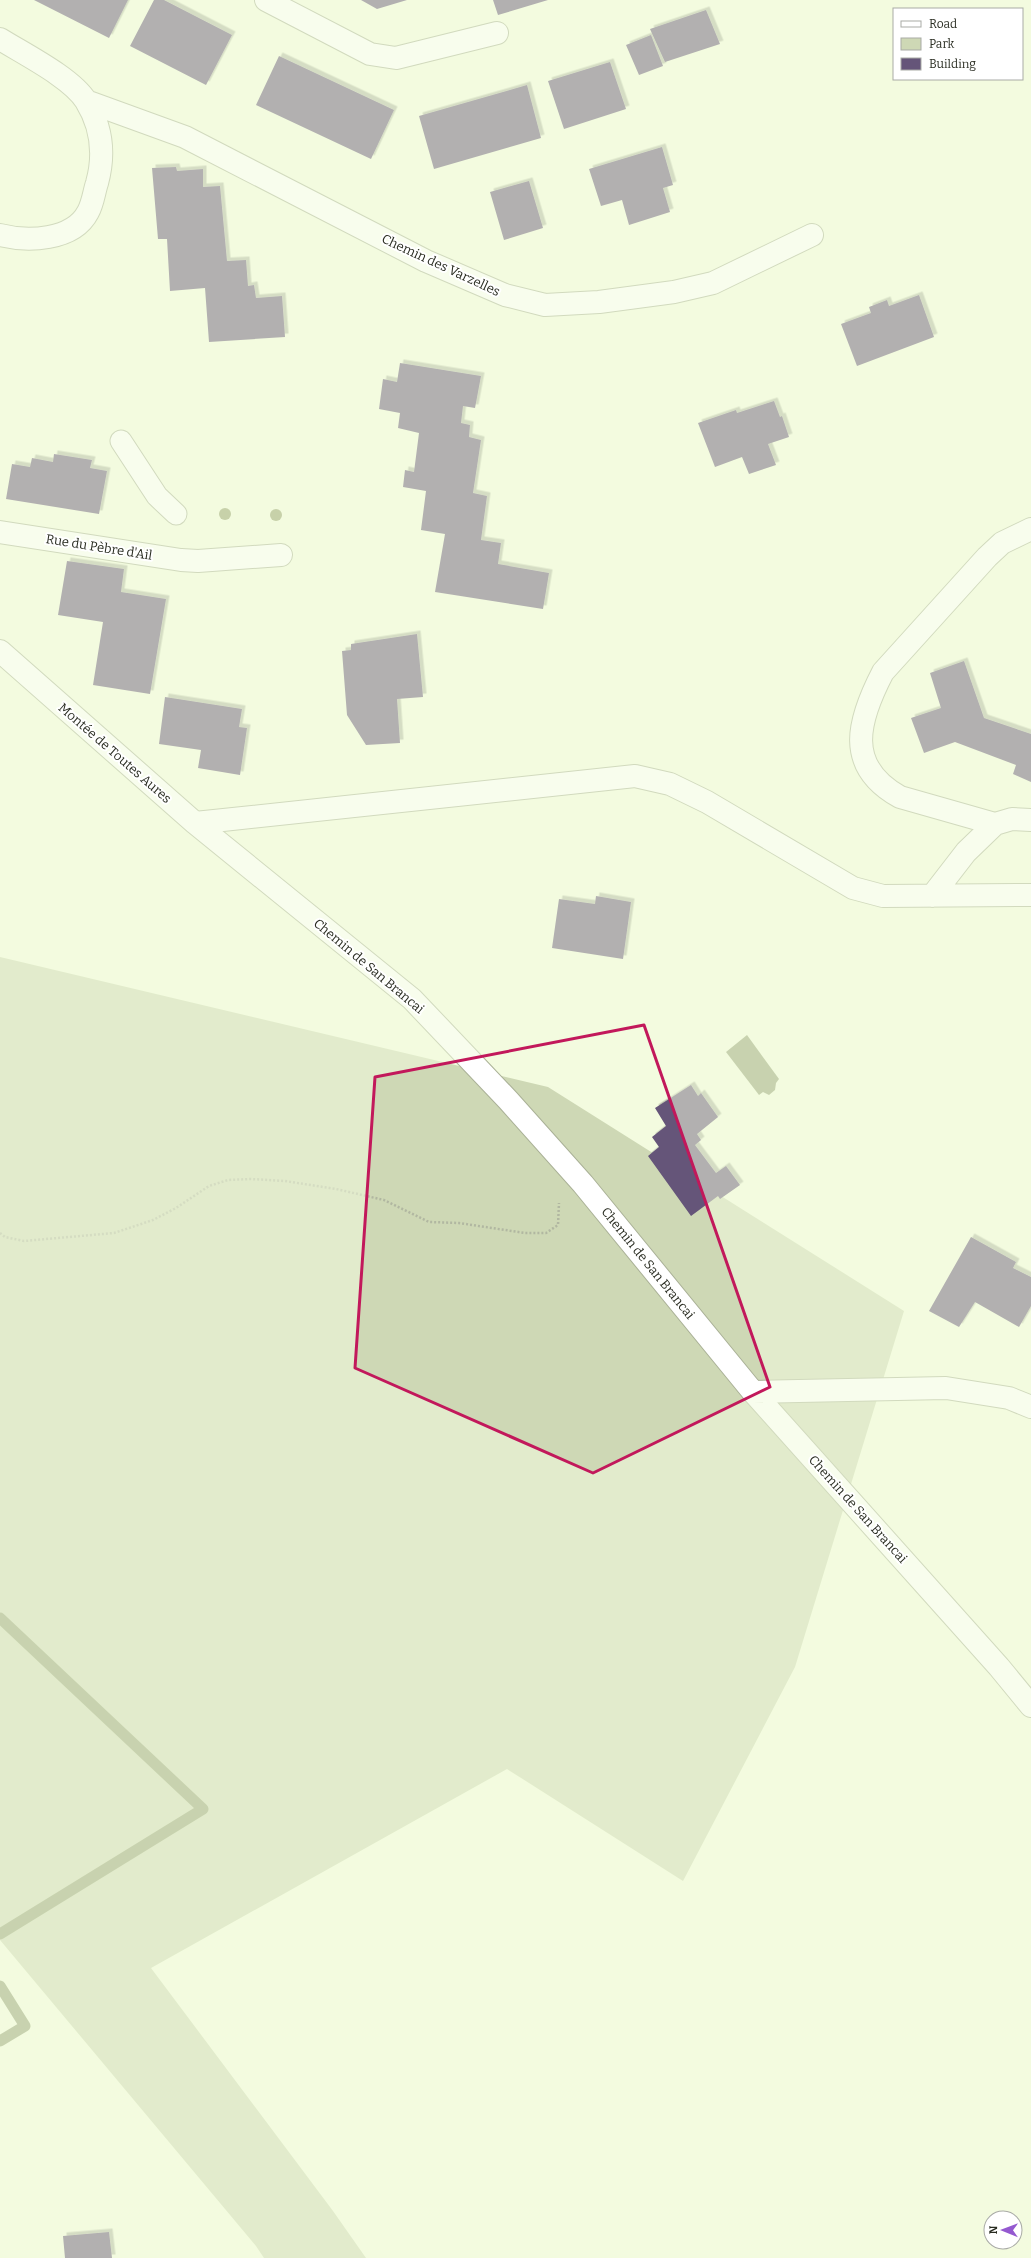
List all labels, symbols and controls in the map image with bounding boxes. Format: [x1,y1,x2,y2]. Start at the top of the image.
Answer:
legend [893,8,1023,80]
text: Road [929,17,957,31]
text: Park [929,37,955,51]
text: Building [929,57,976,71]
street label: Chemin des Varzelles [379,231,503,299]
street label: Rue du Pèbre d'Ail [45,531,154,563]
street label: Montée de Toutes Aures [56,700,174,806]
street label: Chemin de San Brancai [311,915,427,1017]
street label: Chemin de San Brancai [598,1204,698,1322]
street label: Chemin de San Brancai [806,1452,910,1566]
north arrow [983,2210,1023,2250]
text: N [987,2225,1000,2234]

